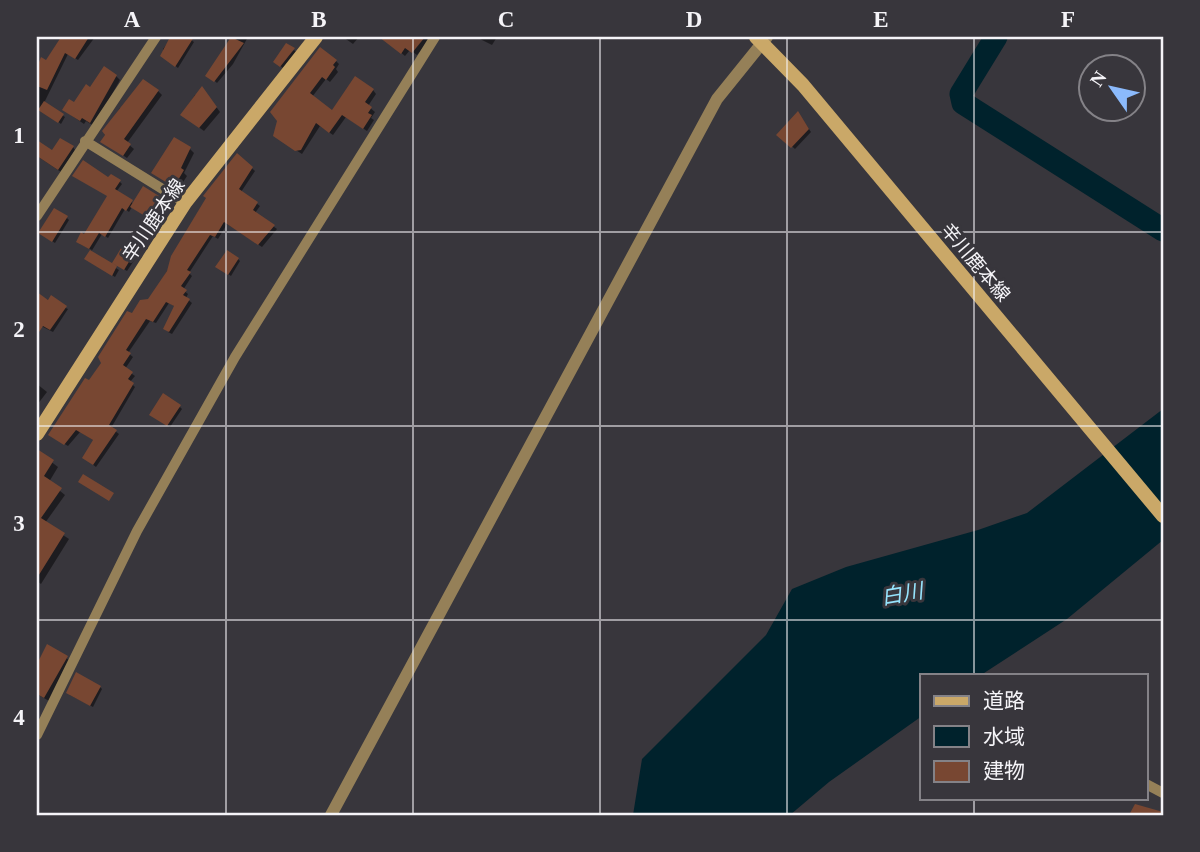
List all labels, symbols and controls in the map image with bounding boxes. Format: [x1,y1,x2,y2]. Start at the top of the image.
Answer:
text: A [124,7,141,32]
text: B [311,7,327,32]
text: C [498,7,514,32]
text: D [686,7,702,32]
text: E [873,7,889,32]
text: F [1061,7,1075,32]
north arrow [1078,52,1148,122]
text: N [1086,67,1111,90]
text: 1 [13,123,25,148]
street label: 辛川鹿本線 [118,175,189,266]
street label: 辛川鹿本線 [937,219,1014,305]
text: 2 [13,317,25,342]
text: 3 [13,511,25,536]
water label: 白川 [879,578,927,609]
legend [920,674,1148,800]
text: 道路 [983,689,1025,713]
text: 4 [13,705,25,730]
text: 水域 [983,725,1025,749]
text: 建物 [983,759,1025,783]

